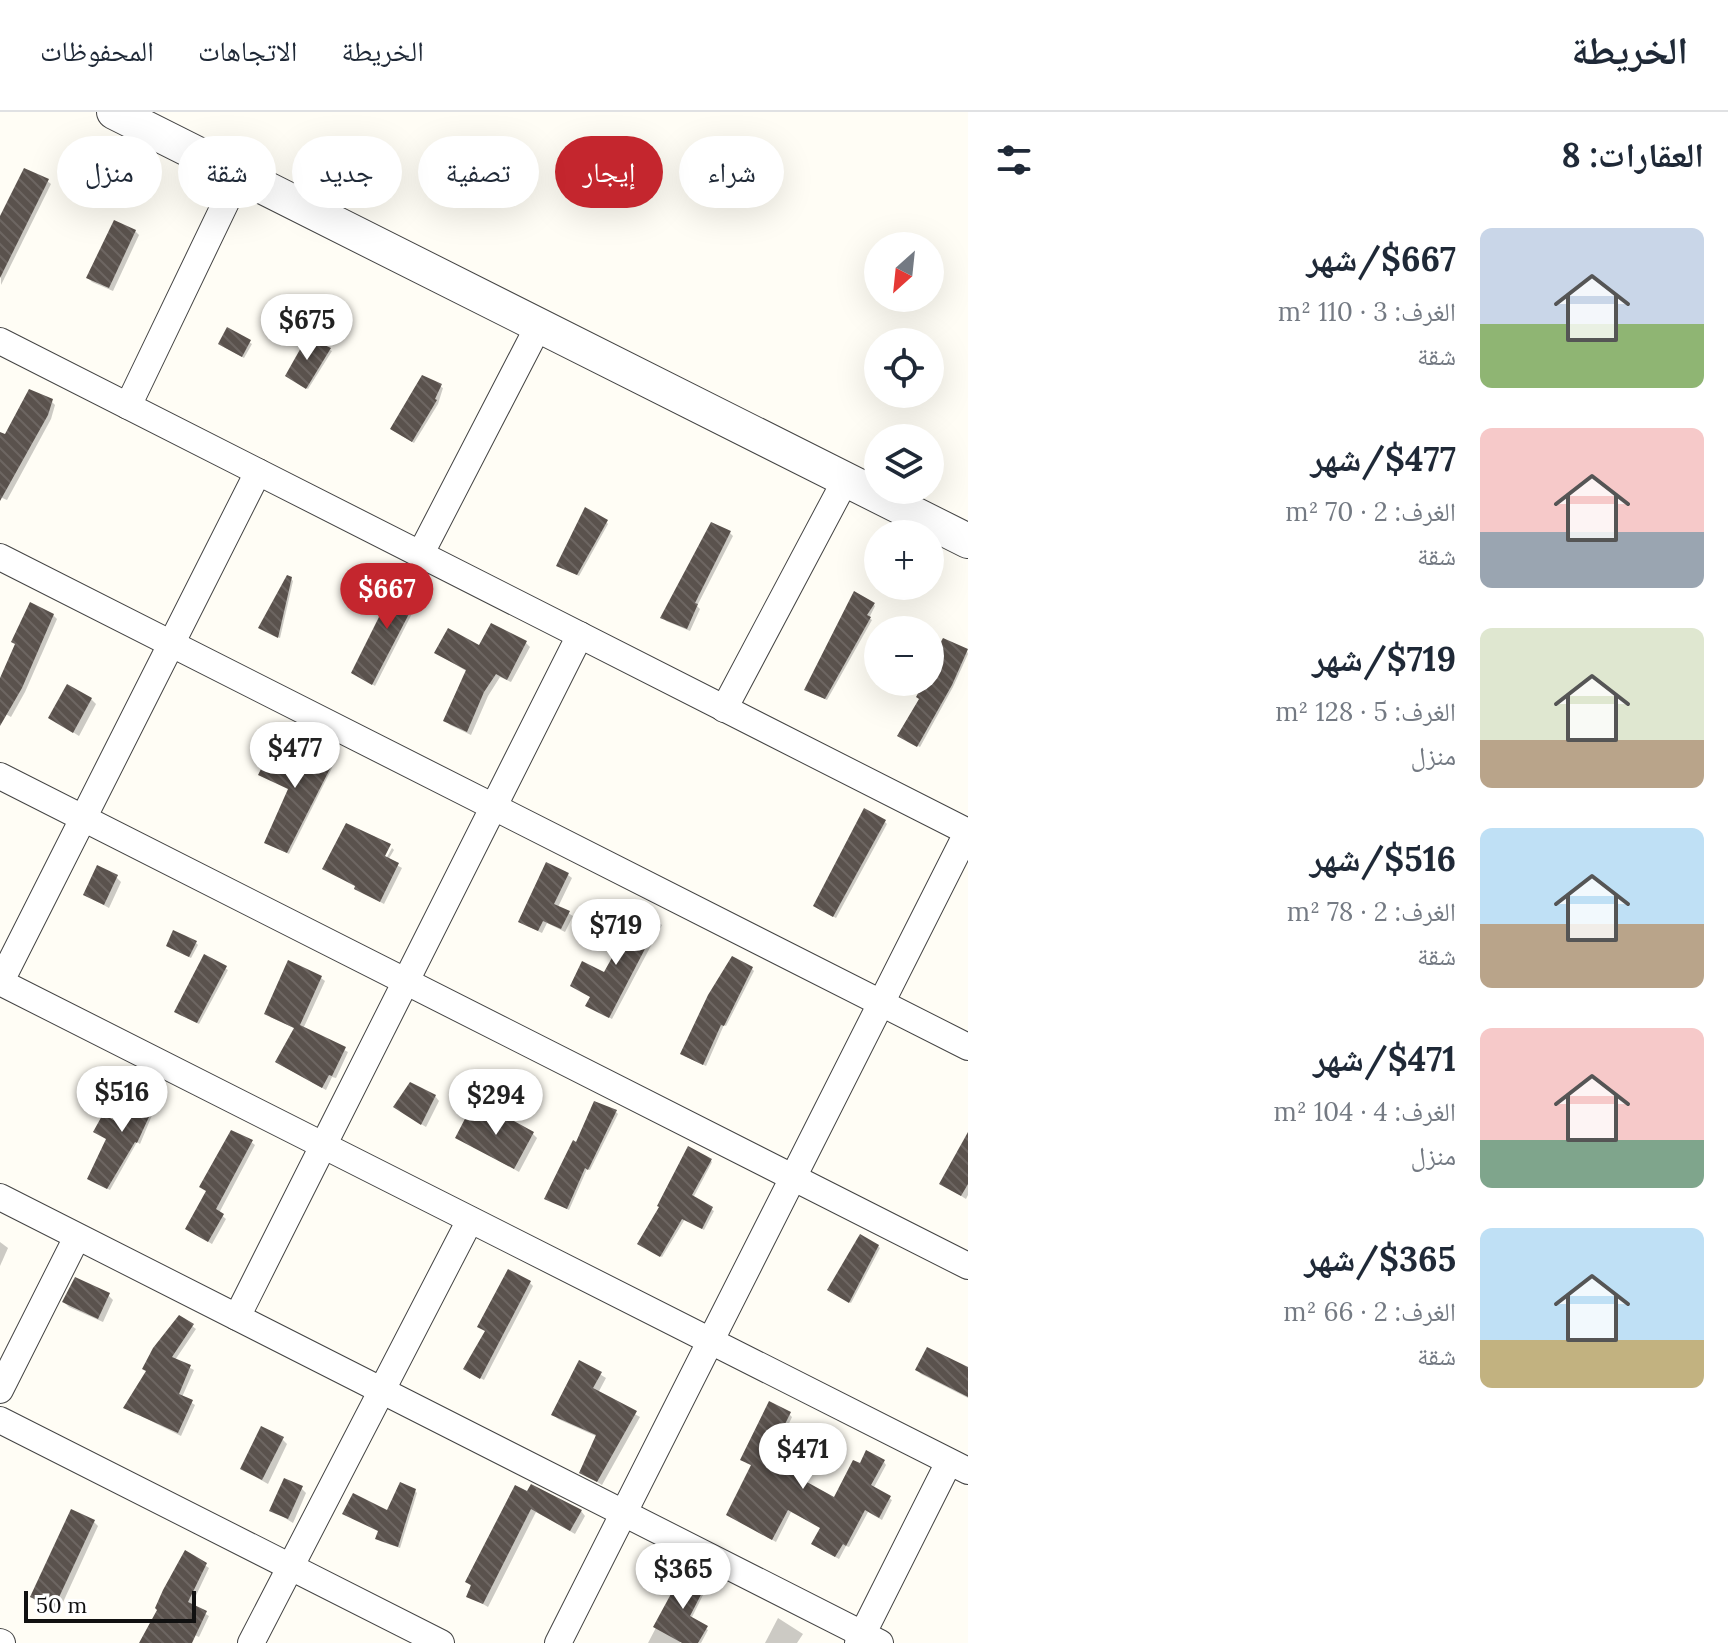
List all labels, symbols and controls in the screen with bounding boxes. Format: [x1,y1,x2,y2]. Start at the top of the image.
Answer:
text: الخريطة [1571,26,1688,74]
text: المحفوظات [40,33,154,69]
text: الاتجاهات [198,33,297,69]
text: الخريطة [341,33,424,69]
text: العقارات: 8 [1561,133,1704,176]
chip: منزل [57,136,162,208]
chip: شقة [178,136,276,208]
chip: جديد [292,136,402,208]
chip: تصفية [418,136,539,208]
chip: إيجار [555,136,663,208]
chip: شراء [679,136,784,208]
icon: filters [992,138,1036,182]
north arrow [864,232,944,312]
map controls [864,232,944,696]
text: $667/شهر [1306,237,1456,280]
icon: home [1544,260,1640,356]
pin: $675 [260,294,354,362]
text: الغرف: 3 · 110 m² [1278,295,1456,328]
text: $675 [279,303,335,336]
button: locate [864,328,944,408]
text: شقة [1417,339,1456,372]
button: layers [864,424,944,504]
text: $477/شهر [1311,437,1456,480]
icon: home [1544,460,1640,556]
text: الغرف: 2 · 70 m² [1285,495,1456,528]
button: + [864,520,944,600]
text: شقة [1417,539,1456,572]
pin: $667 [340,563,434,631]
text: $667 [358,572,416,605]
button: − [864,616,944,696]
text: $719/شهر [1312,637,1456,680]
icon: home [1544,660,1640,756]
text: الغرف: 5 · 128 m² [1275,695,1456,728]
pin: $477 [248,722,342,790]
text: $477 [268,731,322,764]
text: منزل [1411,739,1456,772]
text: $516/شهر [1310,837,1456,880]
icon: home [1544,860,1640,956]
text: الغرف: 2 · 78 m² [1287,895,1456,928]
pin: $719 [569,899,663,967]
text: $719 [589,908,643,941]
text: شقة [1417,939,1456,972]
text: $471/شهر [1313,1037,1456,1080]
icon: home [1544,1060,1640,1156]
pin: $516 [75,1066,169,1134]
pin: $294 [449,1069,543,1137]
text: $516 [95,1075,149,1108]
text: $294 [467,1078,525,1111]
text: الغرف: 4 · 104 m² [1274,1095,1456,1128]
text: منزل [1411,1139,1456,1172]
text: $365/شهر [1305,1237,1456,1280]
icon: home [1544,1260,1640,1356]
text: الغرف: 2 · 66 m² [1283,1295,1456,1328]
text: شقة [1417,1339,1456,1372]
pin: $471 [756,1423,850,1491]
text: $471 [777,1432,829,1465]
pin: $365 [636,1543,730,1611]
text: $365 [654,1552,712,1585]
scale bar [24,1587,196,1623]
text: 50 m [36,1591,87,1619]

